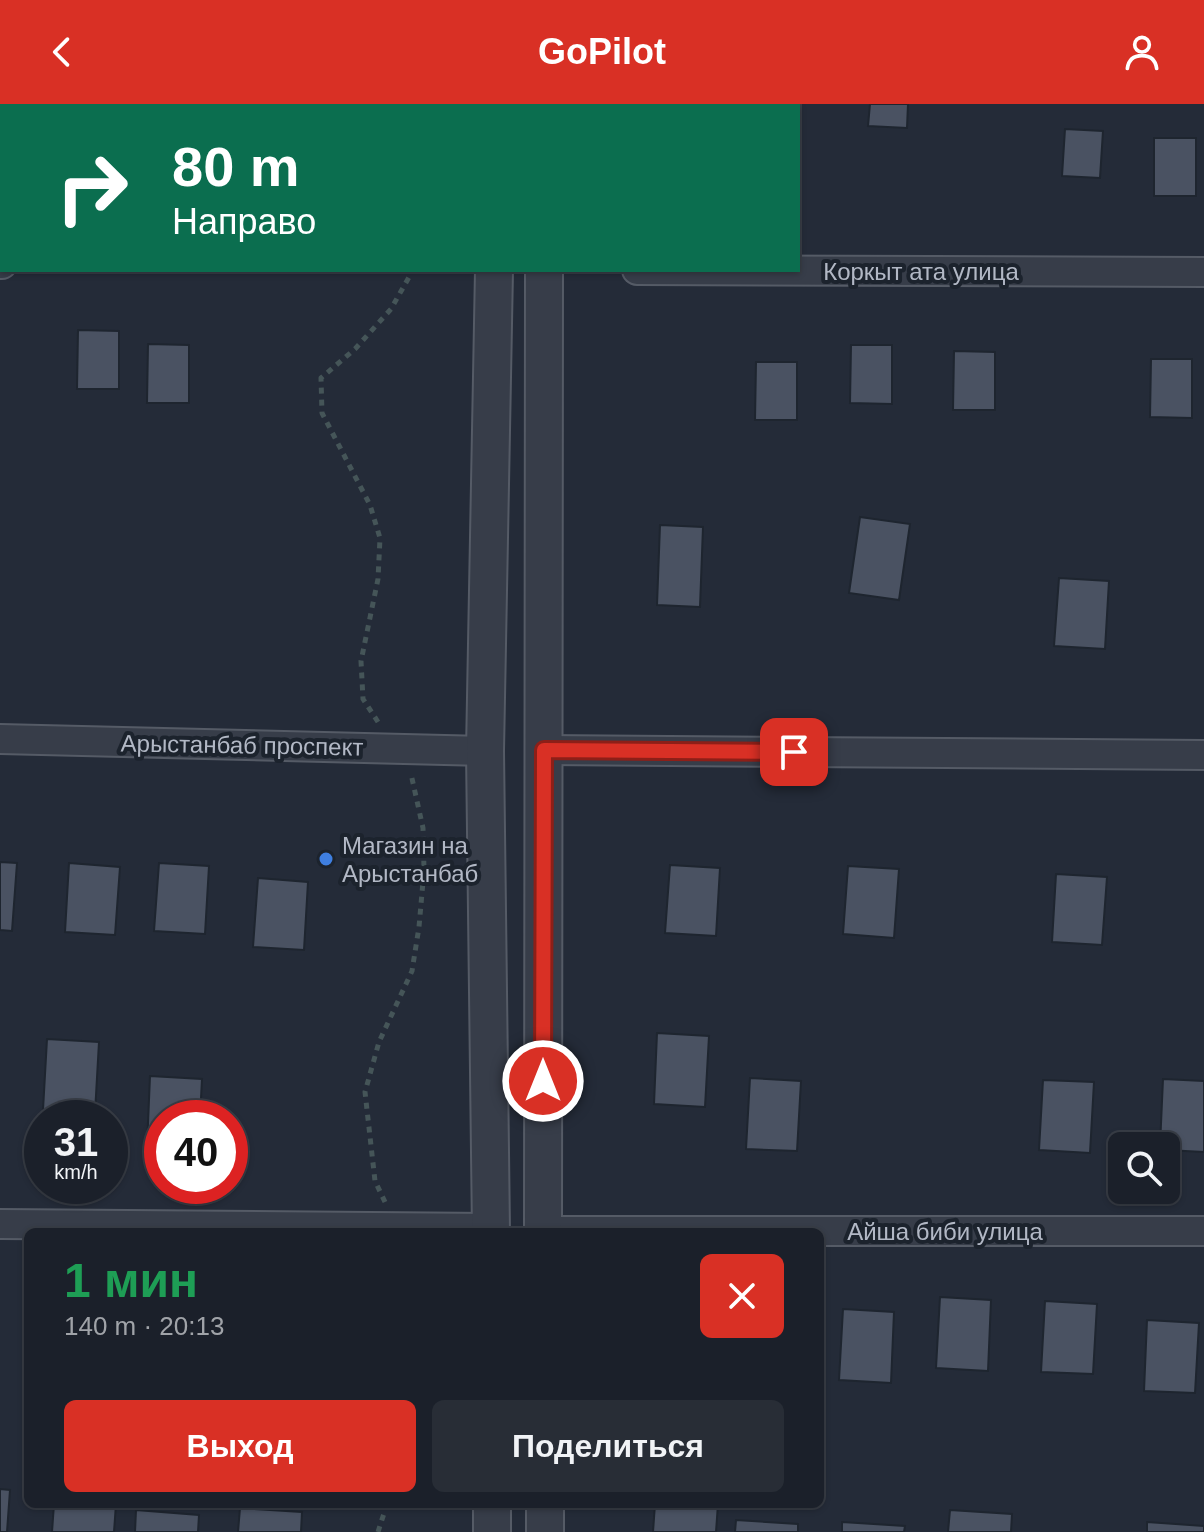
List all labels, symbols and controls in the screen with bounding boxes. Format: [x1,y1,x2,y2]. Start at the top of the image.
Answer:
icon: back [40,30,84,74]
icon: person [1120,30,1164,74]
text: GoPilot [538,31,666,72]
text: 80 m [172,135,300,198]
icon: right [40,136,144,240]
text: Направо [172,201,316,242]
street label: Коркыт ата улица [823,258,1019,285]
pin [760,718,828,786]
street label: Арыстанбаб проспект [120,729,364,761]
icon: arrive [772,730,816,774]
place label: Магазин на Арыстанбаб [342,832,478,887]
marker: Магазин на Арыстанбаб [317,850,335,868]
position arrow [501,1039,585,1123]
speed limit sign: 40 [144,1100,248,1204]
text: 31 [54,1120,98,1164]
map controls [1108,1132,1180,1204]
button: search [1108,1132,1180,1204]
text: km/h [54,1161,98,1183]
street label: Айша биби улица [847,1218,1043,1245]
text: 1 мин [64,1254,198,1307]
button: close [700,1254,784,1338]
text: 140 m · 20:13 [64,1311,224,1341]
button: Выход [64,1400,416,1492]
button: Поделиться [432,1400,784,1492]

